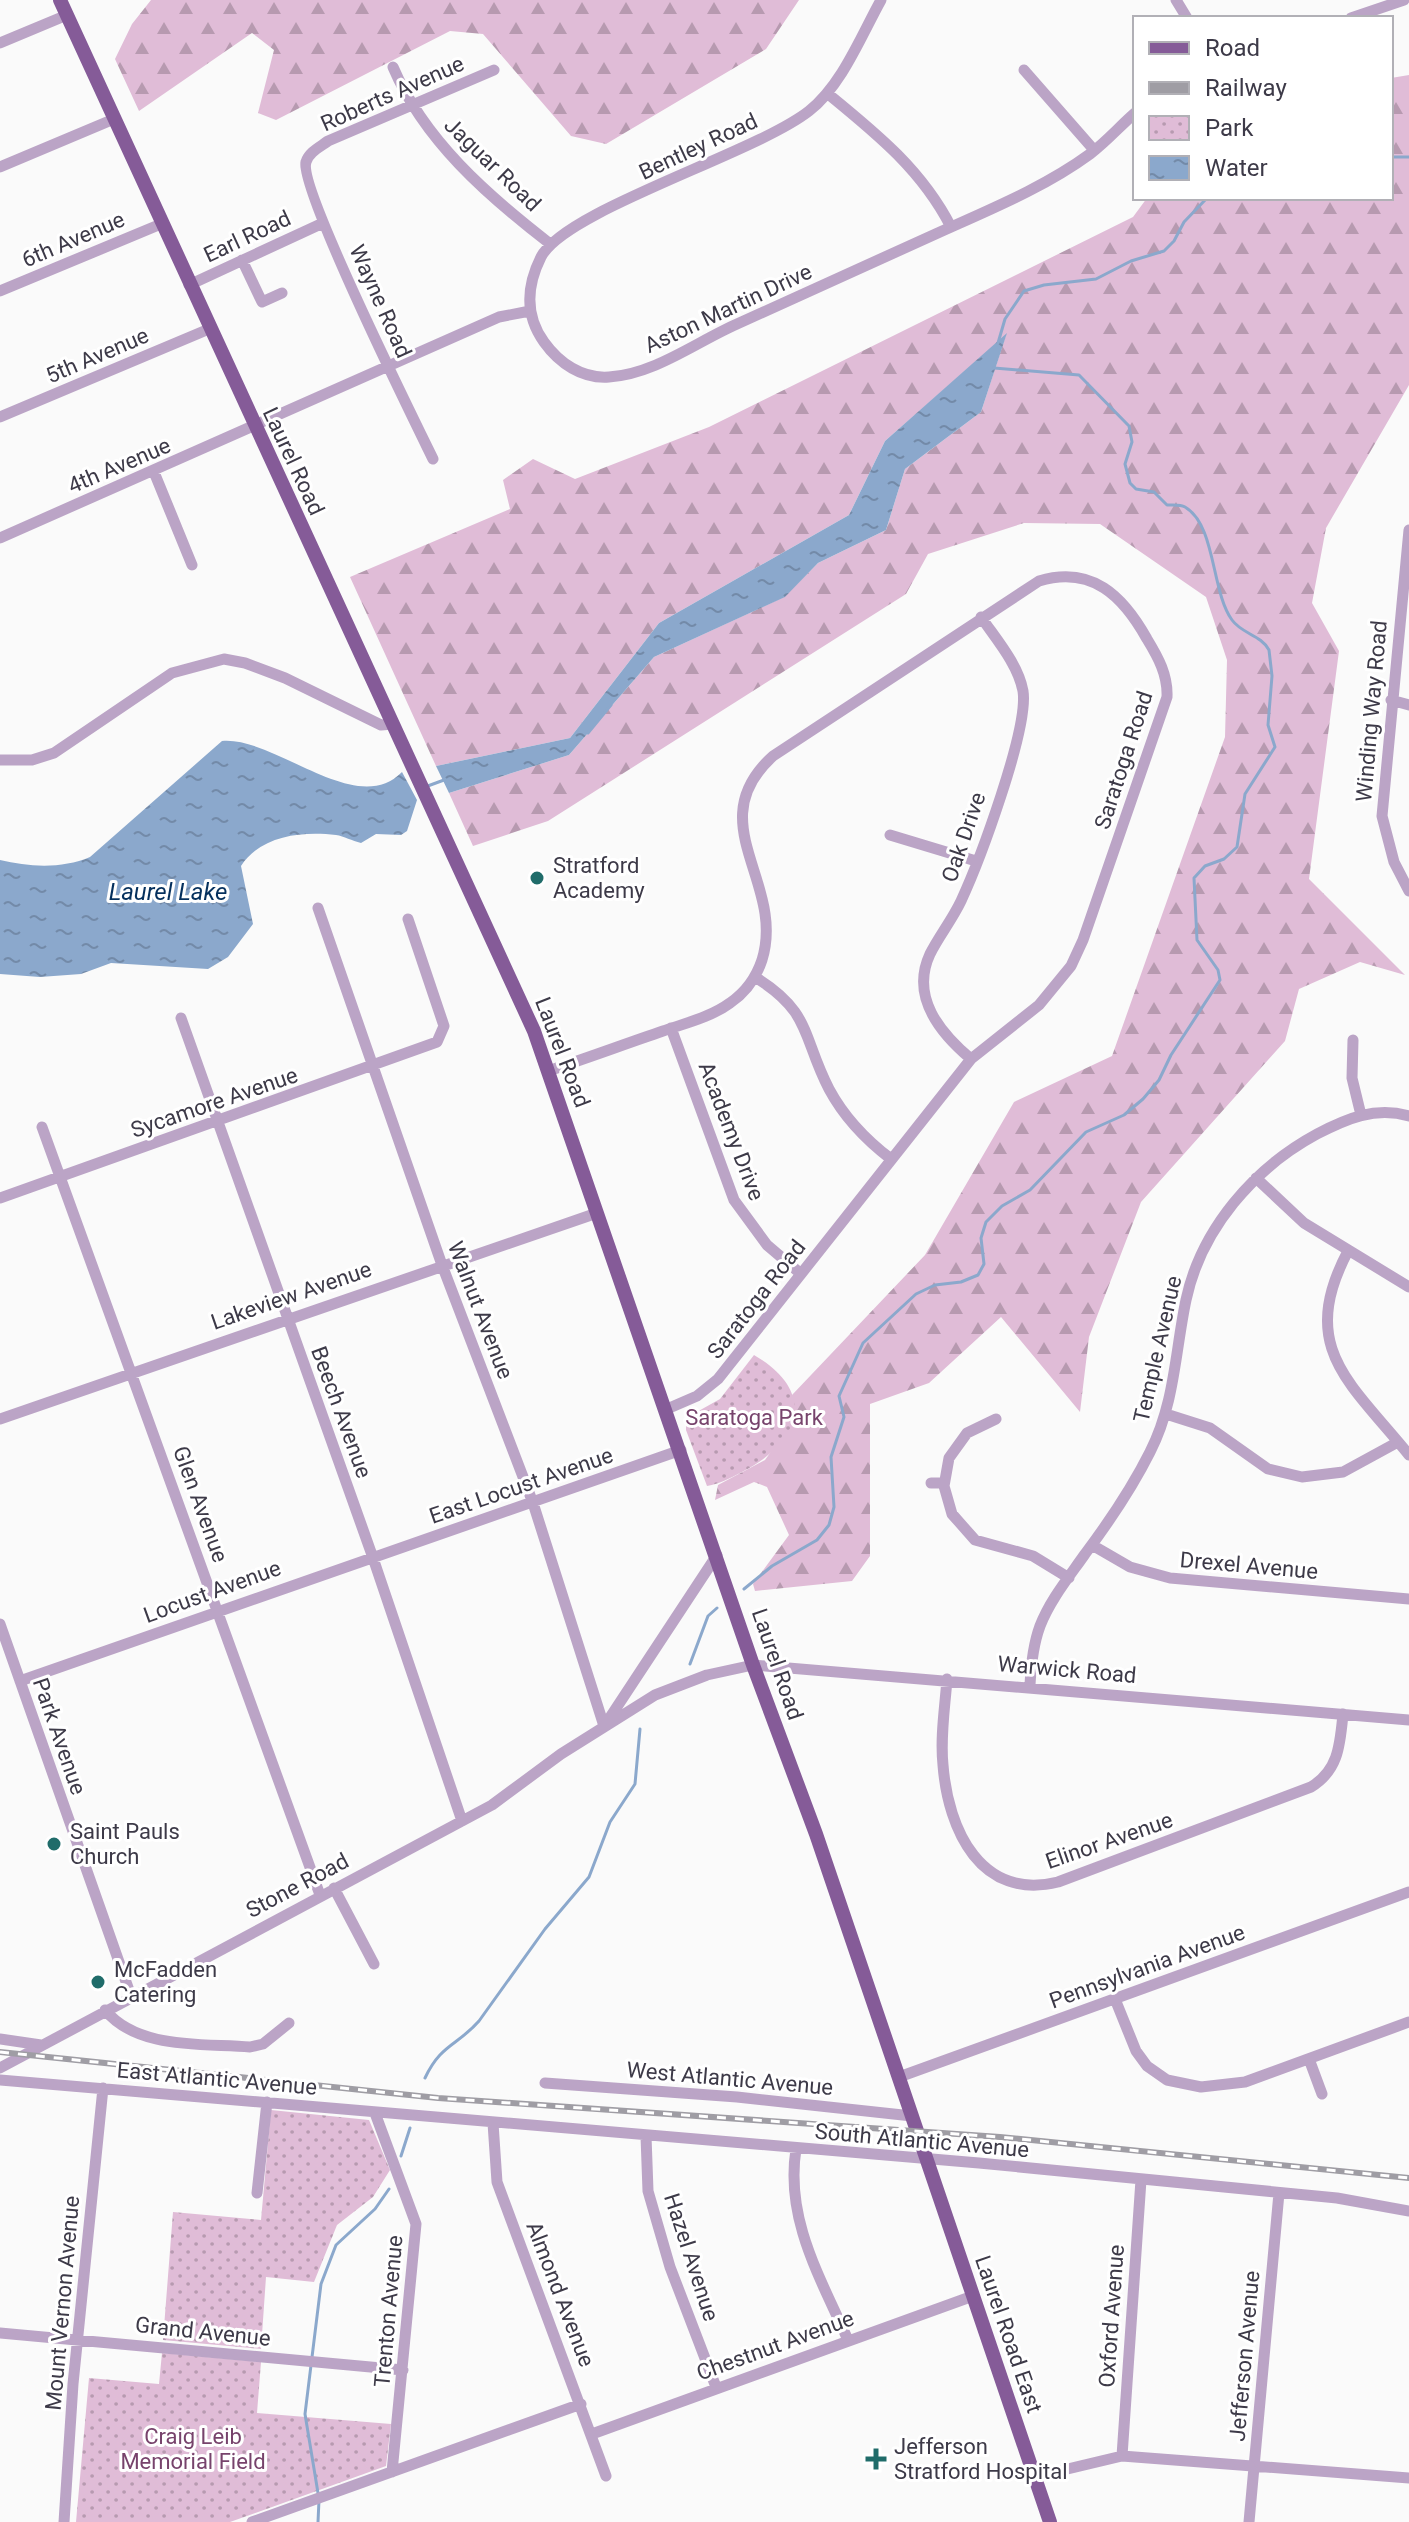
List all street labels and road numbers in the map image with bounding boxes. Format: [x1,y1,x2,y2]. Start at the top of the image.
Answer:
street label: Roberts Avenue [317,51,468,136]
street label: Bentley Road [635,108,761,185]
street label: Jaguar Road [439,112,546,216]
street label: Earl Road [200,205,295,267]
street label: 6th Avenue [18,207,128,272]
street label: Wayne Road [344,241,417,362]
street label: Aston Martin Drive [641,259,816,358]
street label: 5th Avenue [42,323,152,388]
street label: Laurel Road [258,403,329,519]
street label: 4th Avenue [64,433,174,498]
street label: Winding Way Road [1351,619,1392,803]
street label: Saratoga Road [1089,688,1158,832]
street label: Oak Drive [936,789,990,885]
street label: Laurel Road [530,993,595,1111]
street label: Academy Drive [694,1058,769,1204]
street label: Sycamore Avenue [127,1062,301,1143]
street label: Saratoga Road [702,1235,811,1364]
street label: Walnut Avenue [443,1238,518,1383]
street label: Lakeview Avenue [208,1256,375,1335]
street label: Temple Avenue [1128,1273,1187,1425]
street label: Beech Avenue [306,1343,377,1481]
street label: East Locust Avenue [426,1442,616,1529]
street label: Glen Avenue [168,1443,233,1566]
street label: Drexel Avenue [1179,1547,1319,1584]
street label: Locust Avenue [140,1555,284,1628]
street label: Laurel Road [747,1605,808,1723]
street label: Warwick Road [996,1651,1137,1688]
street label: Park Avenue [28,1675,91,1798]
street label: Elinor Avenue [1042,1807,1176,1874]
street label: Stone Road [242,1848,353,1923]
street label: Pennsylvania Avenue [1046,1919,1248,2013]
street label: East Atlantic Avenue [116,2057,318,2100]
street label: West Atlantic Avenue [626,2057,834,2100]
street label: South Atlantic Avenue [814,2119,1030,2162]
street label: Hazel Avenue [659,2190,724,2324]
street label: Mount Vernon Avenue [41,2195,84,2412]
street label: Almond Avenue [521,2218,600,2370]
street label: Trenton Avenue [369,2234,408,2388]
street label: Oxford Avenue [1094,2244,1129,2388]
street label: Laurel Road East [970,2252,1047,2416]
street label: Jefferson Avenue [1225,2270,1264,2443]
street label: Chestnut Avenue [693,2305,857,2386]
street label: Grand Avenue [134,2312,272,2351]

